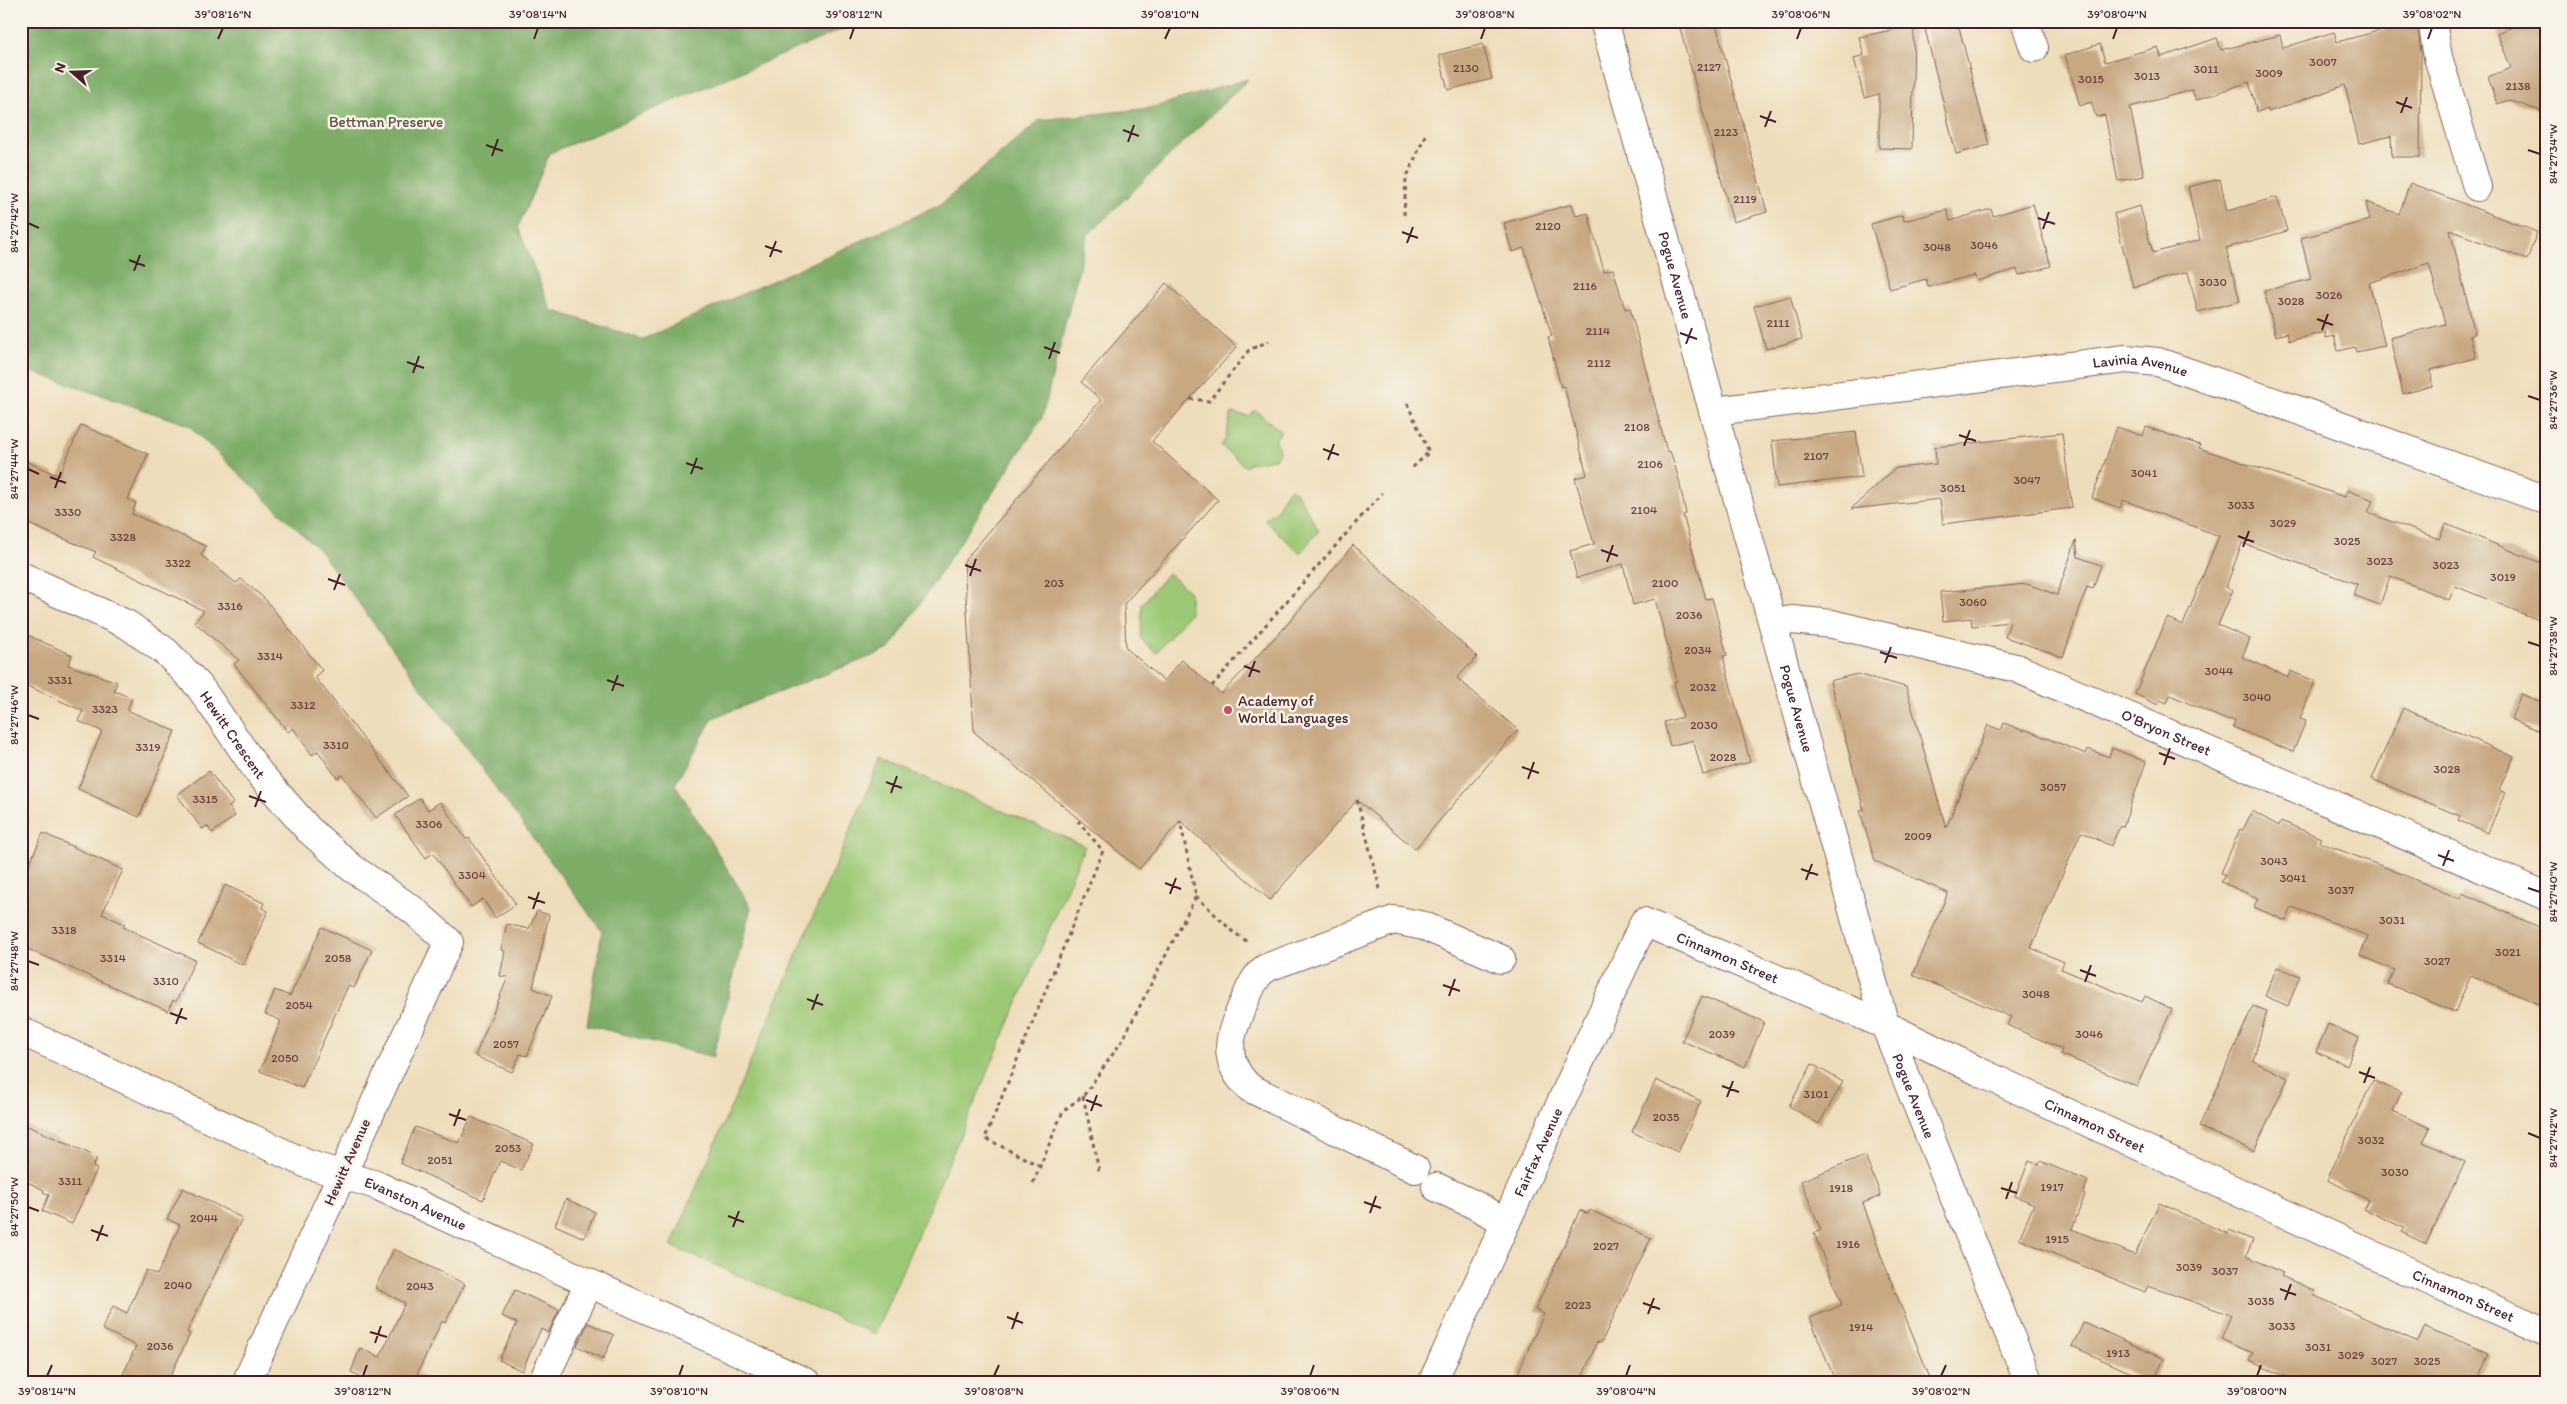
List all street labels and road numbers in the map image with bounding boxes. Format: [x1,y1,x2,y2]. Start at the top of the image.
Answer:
street label: Pogue Avenue [1654,229,1696,321]
street label: Lavinia Avenue [2091,350,2190,381]
street label: Pogue Avenue [1776,663,1817,754]
street label: Hewitt Crescent [196,687,269,783]
street label: O’Bryon Street [2118,705,2214,760]
street label: Cinnamon Street [1673,928,1782,988]
street label: Pogue Avenue [1888,1051,1939,1141]
street label: Cinnamon Street [2041,1094,2148,1157]
street label: Fairfax Avenue [1510,1105,1566,1200]
street label: Hewitt Avenue [320,1116,374,1208]
street label: Evanston Avenue [362,1173,469,1234]
street label: Cinnamon Street [2409,1265,2517,1326]

